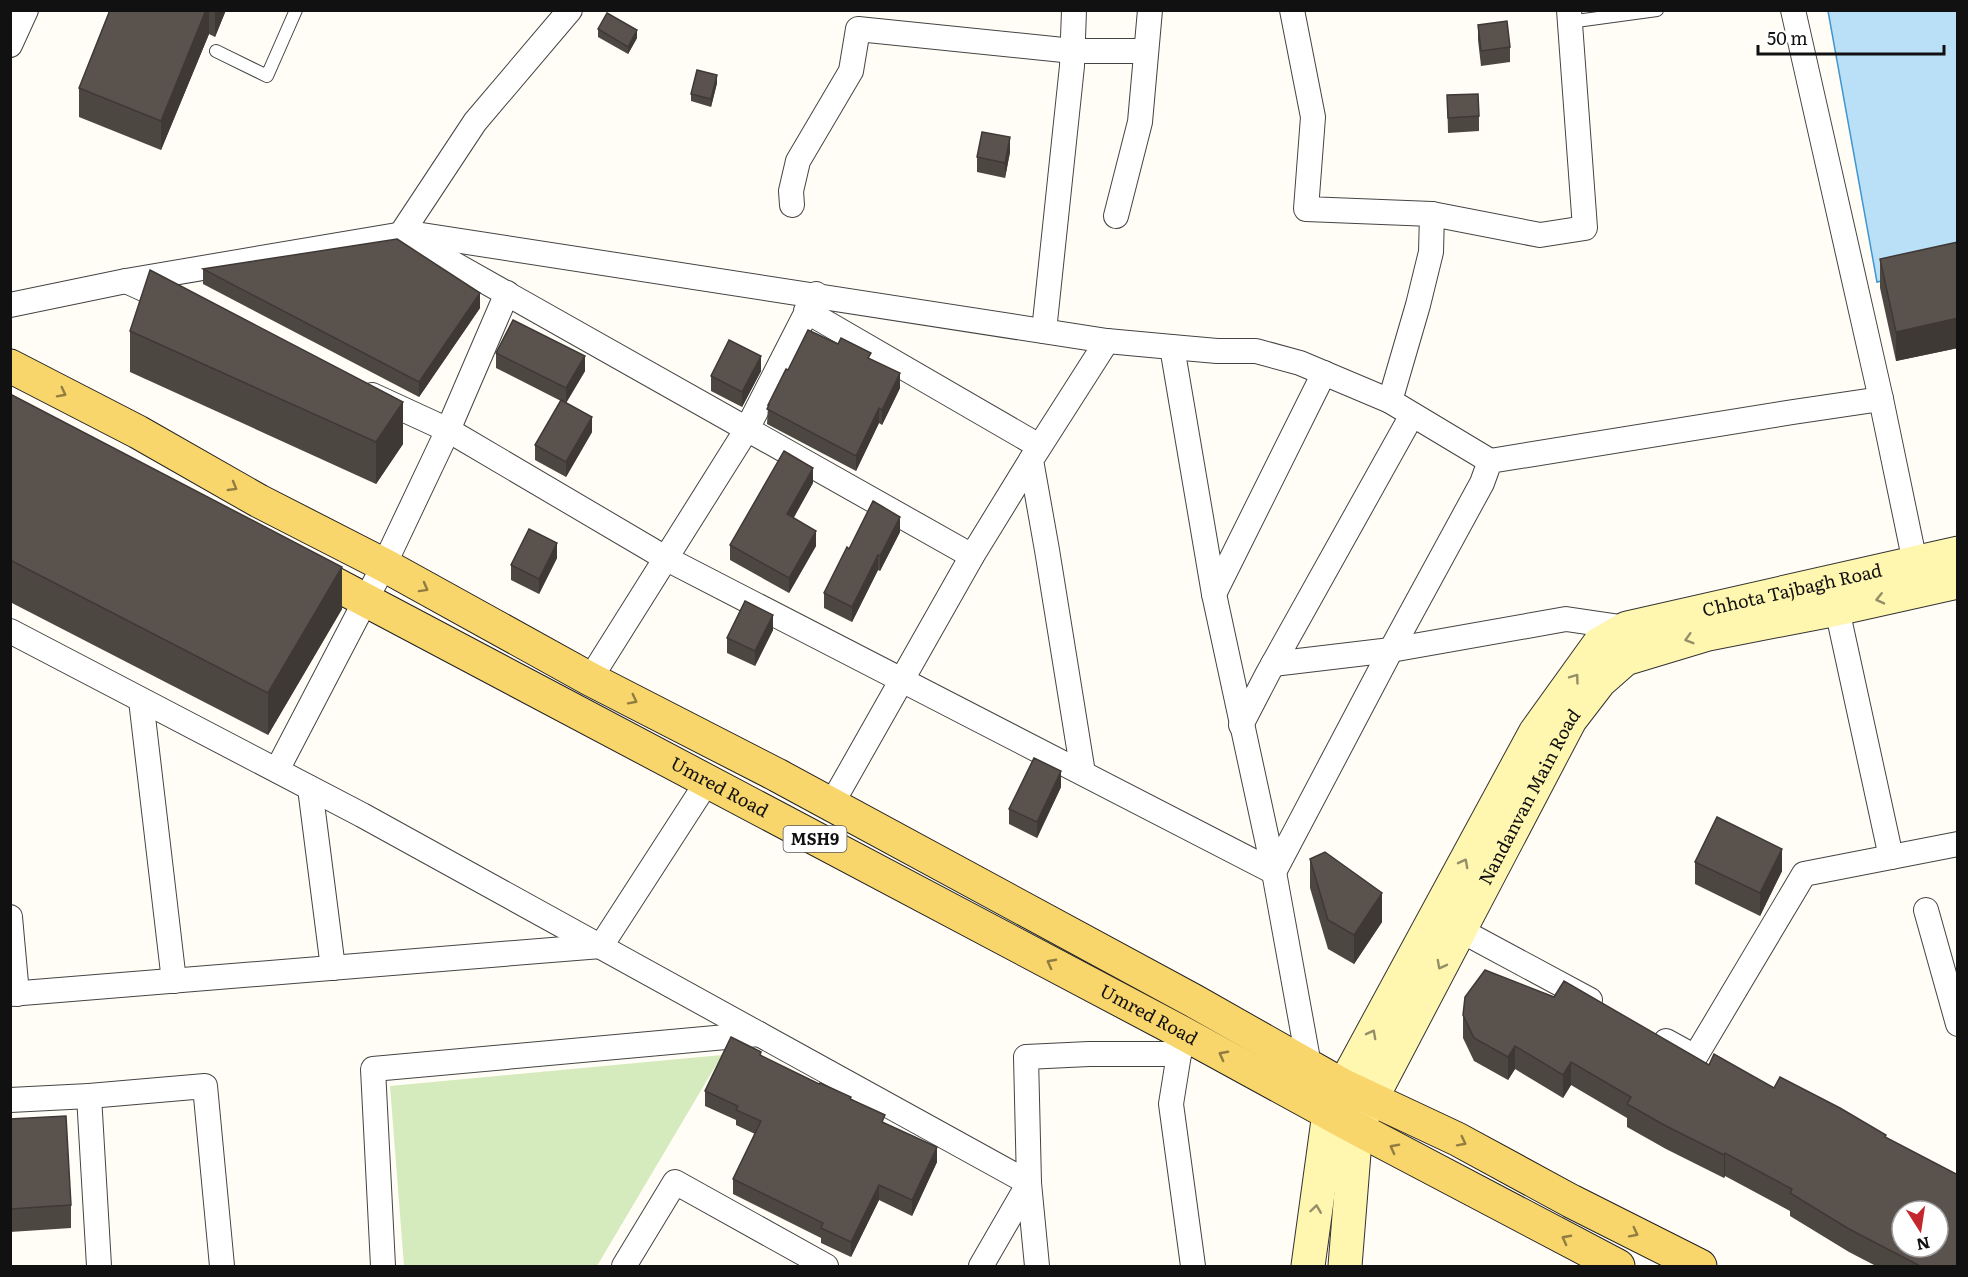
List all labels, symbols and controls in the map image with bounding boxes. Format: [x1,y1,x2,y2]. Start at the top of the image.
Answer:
scale bar [1758,18,1944,56]
text: 50 m [1767,24,1808,51]
one-way arrow [56,385,67,397]
one-way arrow [227,479,237,491]
street label: Chhota Tajbagh Road [1699,556,1884,623]
one-way arrow [418,581,428,592]
one-way arrow [1875,592,1885,605]
one-way arrow [1684,632,1695,644]
one-way arrow [1568,673,1579,684]
one-way arrow [626,693,637,704]
street label: Nandanvan Main Road [1471,703,1586,889]
street label: Umred Road [666,749,774,823]
road number: MSH9 [784,826,846,852]
one-way arrow [1457,859,1468,869]
one-way arrow [1437,958,1449,969]
one-way arrow [1046,959,1057,970]
street label: Umred Road [1096,977,1203,1051]
one-way arrow [1365,1030,1376,1041]
one-way arrow [1219,1051,1229,1062]
one-way arrow [1456,1135,1466,1146]
one-way arrow [1390,1144,1400,1155]
north arrow [1890,1199,1950,1259]
one-way arrow [1309,1204,1322,1213]
one-way arrow [1628,1226,1639,1237]
text: N [1914,1232,1932,1258]
one-way arrow [1562,1235,1573,1246]

